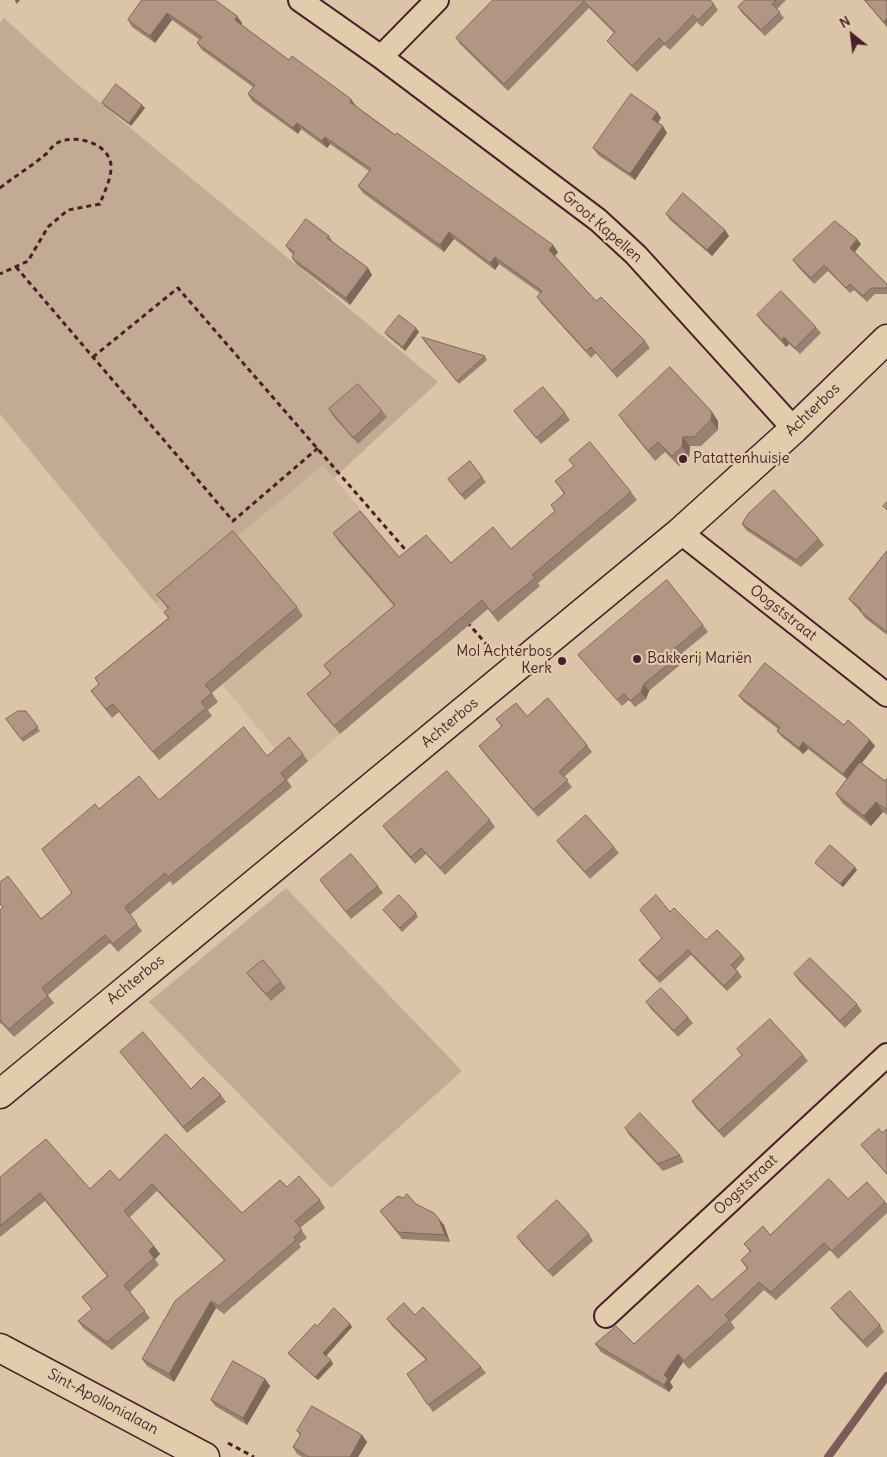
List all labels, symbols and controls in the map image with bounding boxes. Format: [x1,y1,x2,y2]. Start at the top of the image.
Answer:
north arrow [827,10,877,60]
text: N [836,12,853,32]
street label: Groot Kapellen [558,187,646,267]
street label: Achterbos [782,380,844,440]
place label: Patattenhuisje [693,450,790,468]
marker: Patattenhuisje [677,453,689,465]
street label: Oogststraat [746,581,820,645]
place label: Mol Achterbos Kerk [456,643,552,678]
place label: Bakkerij Mariën [647,650,752,668]
marker: Bakkerij Mariën [631,653,643,665]
marker: Mol Achterbos Kerk [556,655,568,667]
street label: Achterbos [418,694,482,752]
street label: Achterbos [104,951,168,1009]
street label: Oogststraat [711,1151,781,1219]
street label: Sint-Apollonialaan [45,1365,161,1439]

